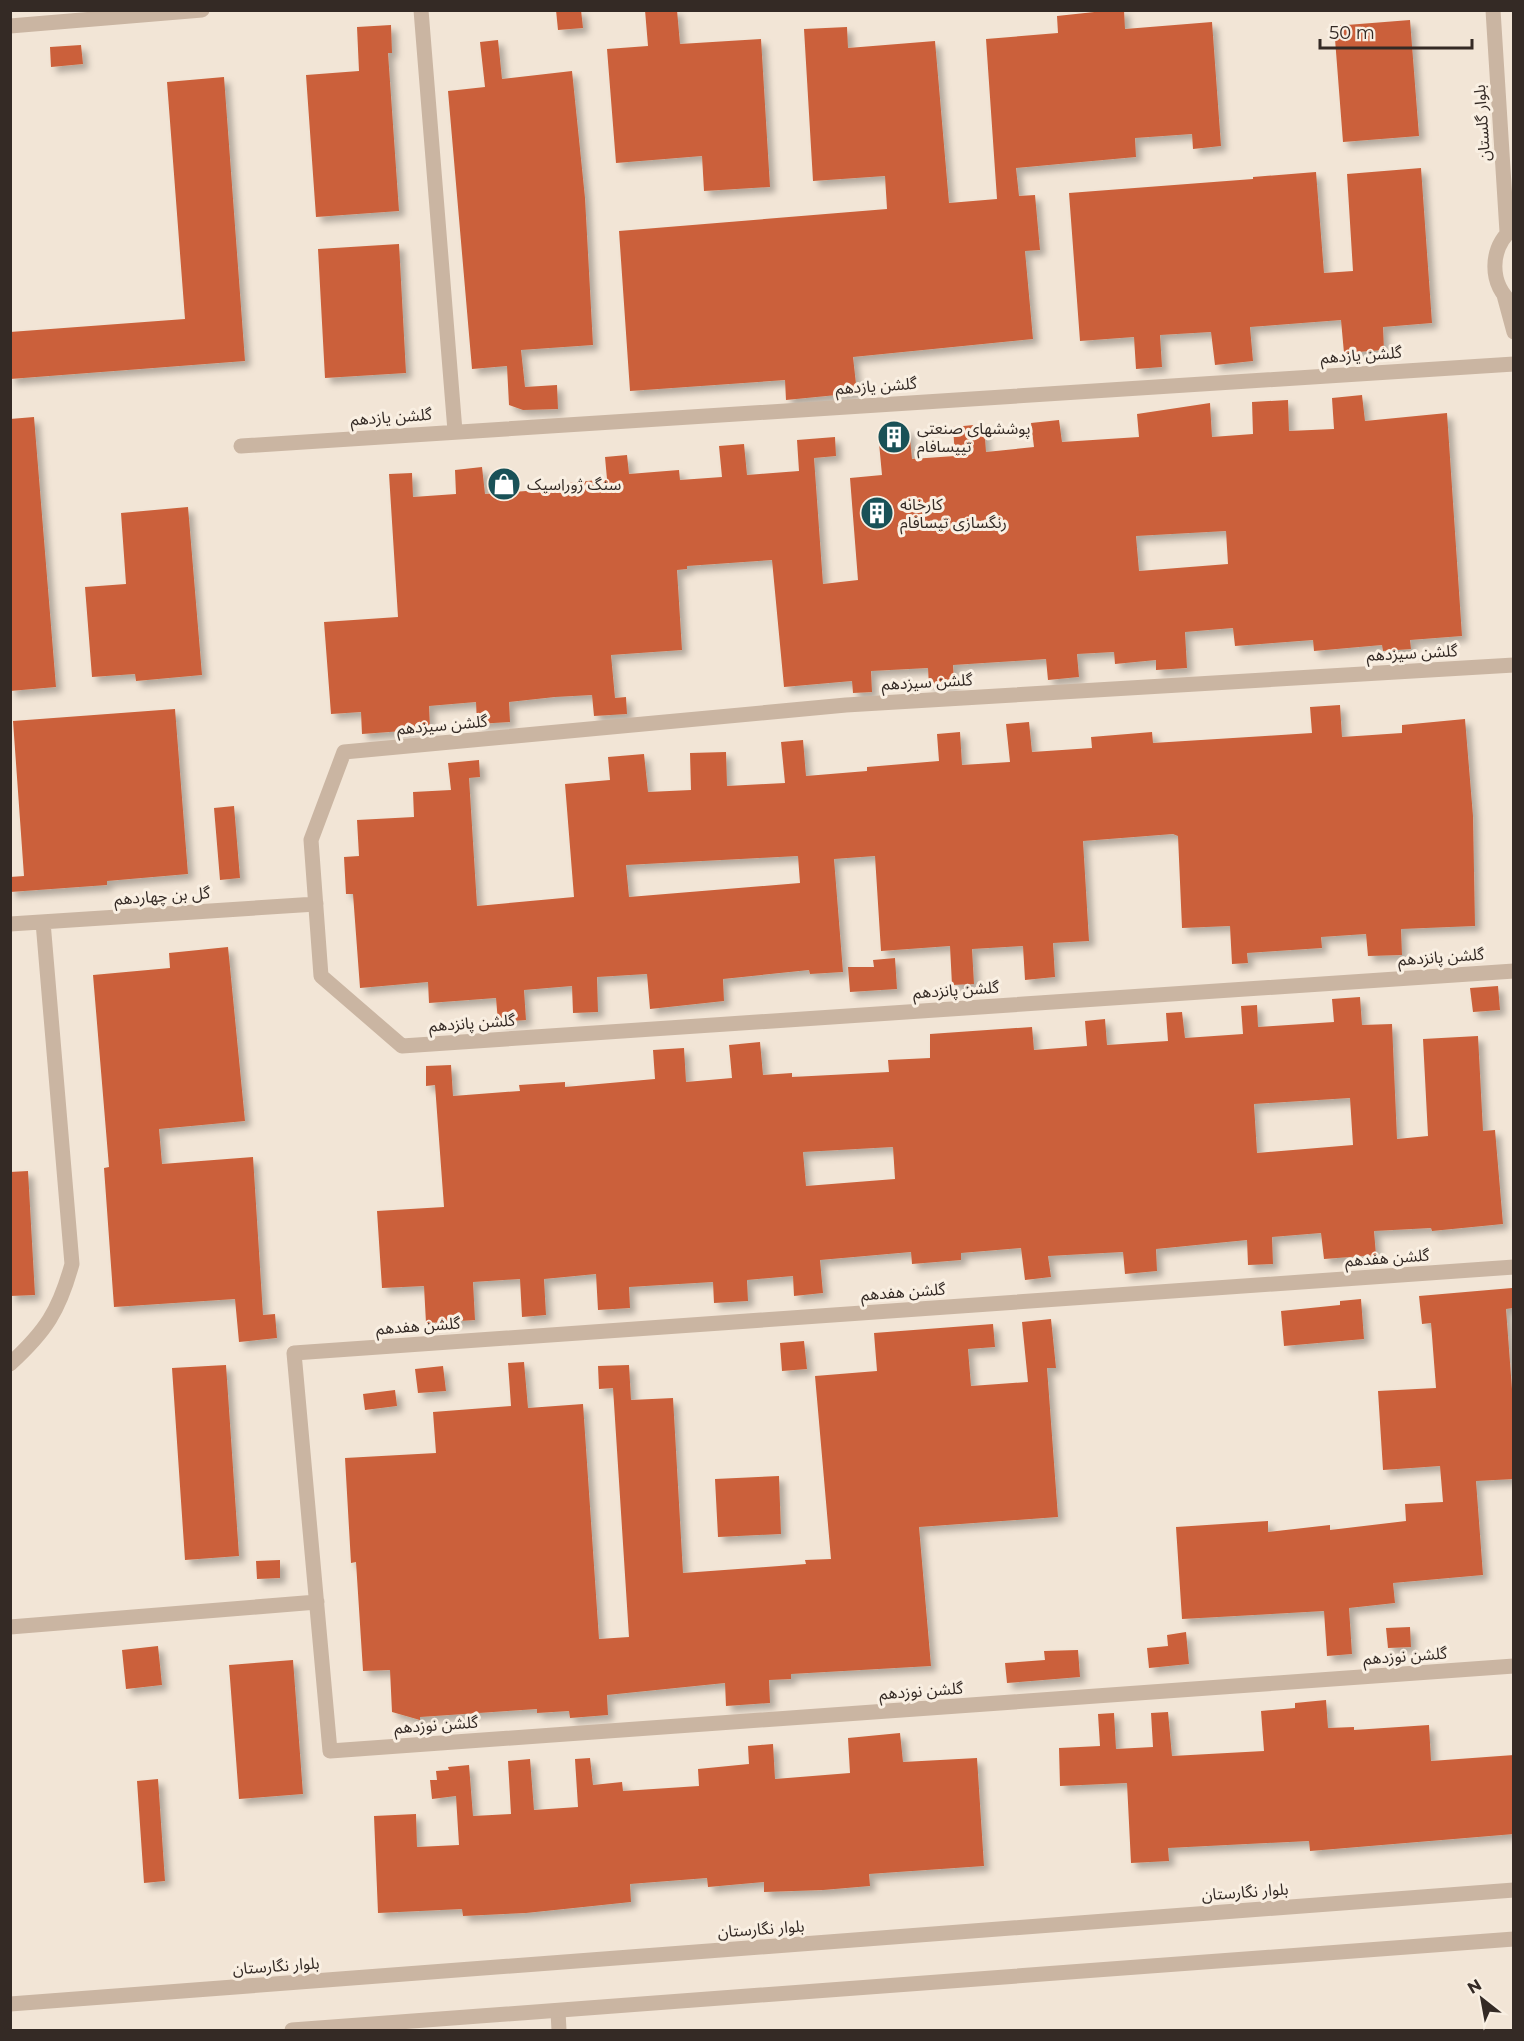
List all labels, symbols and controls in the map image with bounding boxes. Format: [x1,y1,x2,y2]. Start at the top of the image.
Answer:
scale bar [1320,12,1472,50]
text: 50 m [1329,22,1375,44]
street label: بلوار گلستان [1470,84,1494,162]
street label: گلشن یازدهم [1320,343,1403,370]
street label: گلشن یازدهم [835,374,918,401]
street label: گلشن یازدهم [350,405,433,432]
building icon: پوششهای صنعتی تییسافام [876,419,912,455]
place label: پوششهای صنعتی تییسافام [917,419,1031,459]
shop icon: سنگ ژوراسیک [486,466,522,502]
place label: سنگ ژوراسیک [527,475,621,494]
building icon: کارخانه رنگسازی تیسافام [859,495,895,531]
place label: کارخانه رنگسازی تیسافام [900,495,1007,535]
street label: گلشن سیزدهم [1366,641,1459,668]
street label: گلشن سیزدهم [881,670,974,697]
street label: گلشن سیزدهم [396,712,489,741]
street label: گل بن چهاردهم [113,883,211,912]
street label: گلشن پانزدهم [1397,944,1485,972]
street label: گلشن پانزدهم [912,977,1000,1005]
street label: گلشن پانزدهم [428,1010,516,1038]
street label: گلشن هفدهم [1344,1246,1431,1273]
street label: گلشن هفدهم [860,1280,947,1307]
street label: گلشن هفدهم [375,1314,462,1341]
street label: گلشن نوزدهم [1362,1644,1448,1671]
street label: گلشن نوزدهم [878,1679,964,1706]
street label: گلشن نوزدهم [393,1713,479,1740]
street label: بلوار نگارستان [1201,1879,1289,1905]
street label: بلوار نگارستان [717,1916,805,1942]
street label: بلوار نگارستان [232,1953,320,1979]
north arrow [1452,1969,1512,2029]
text: N [1464,1975,1485,1998]

